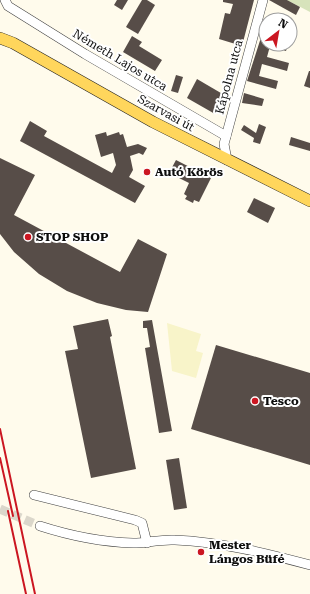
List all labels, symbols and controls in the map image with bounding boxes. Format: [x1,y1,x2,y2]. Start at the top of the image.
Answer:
north arrow [258,12,298,52]
text: N [276,16,290,32]
street label: Németh Lajos utca [70,26,170,94]
street label: Kápolna utca [212,38,246,116]
street label: Szarvasi út [135,92,197,135]
place label: Autó Körös [155,165,223,179]
marker: Autó Körös [142,167,152,177]
place label: STOP SHOP [36,230,109,244]
marker: STOP SHOP [23,232,33,242]
place label: Tesco [263,394,299,408]
marker: Tesco [250,396,260,406]
place label: Mester Lángos Büfé [209,538,284,566]
marker: Mester Lángos Büfé [196,547,206,557]

